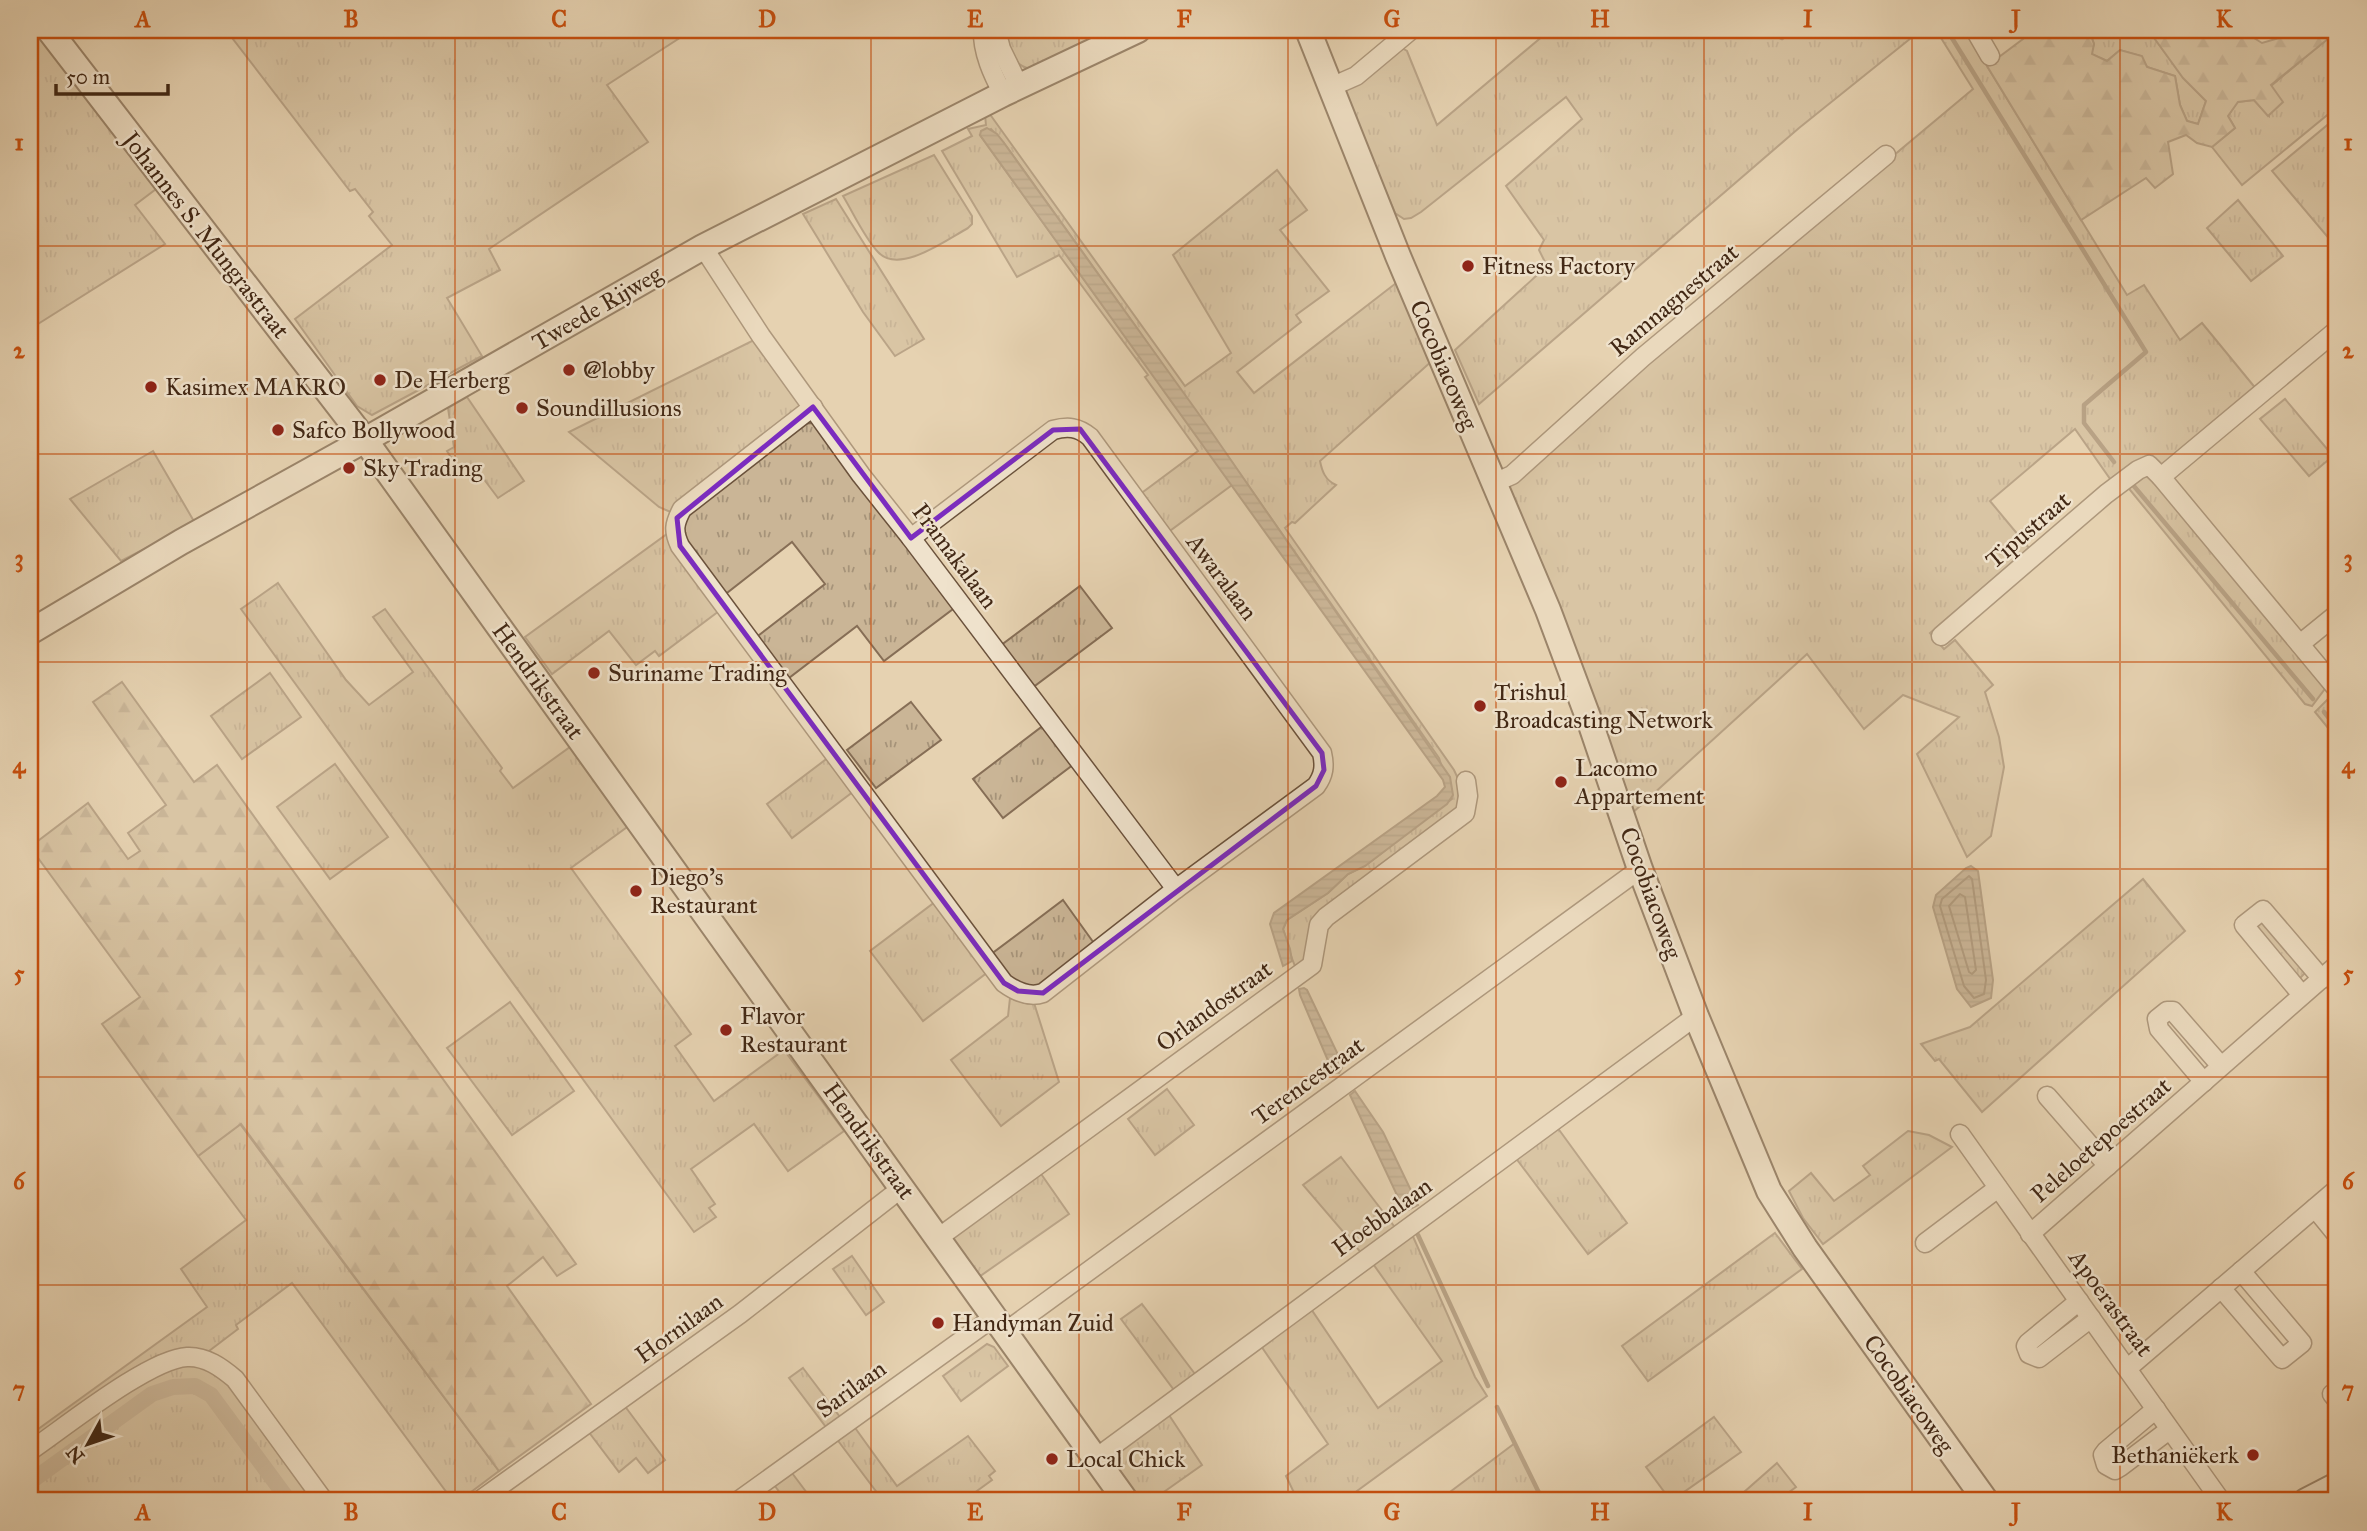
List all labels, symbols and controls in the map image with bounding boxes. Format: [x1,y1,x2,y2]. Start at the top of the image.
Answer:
text: A [133,5,151,33]
text: B [343,5,359,33]
text: C [551,5,567,33]
text: D [758,5,776,33]
text: E [967,5,984,33]
text: F [1176,5,1192,33]
text: G [1384,5,1401,33]
text: H [1590,5,1610,33]
text: I [1803,5,1813,33]
text: J [2008,5,2021,34]
text: K [2216,5,2234,33]
scale bar [56,52,168,96]
text: 50 m [66,64,111,90]
street label: Johannes S. Mungrastraat [114,123,296,345]
text: 1 [14,128,24,156]
text: 1 [2343,128,2353,156]
street label: Ramnagnestraat [1603,237,1745,363]
place label: Fitness Factory [1482,251,1635,281]
street label: Tweede Rijweg [527,258,668,357]
marker: Fitness Factory [1460,258,1476,274]
street label: Cocobiacoweg [1403,295,1485,435]
text: 2 [13,336,25,364]
text: 2 [2342,336,2354,364]
place label: @lobby [583,355,655,385]
marker: @lobby [561,362,577,378]
place label: De Herberg [394,365,510,395]
place label: Kasimex MAKRO [165,372,346,402]
marker: De Herberg [372,372,388,388]
marker: Kasimex MAKRO [143,379,159,395]
place label: Soundillusions [536,393,681,423]
marker: Soundillusions [514,400,530,416]
place label: Safco Bollywood [292,415,456,445]
marker: Safco Bollywood [270,422,286,438]
place label: Sky Trading [363,453,483,483]
marker: Sky Trading [341,460,357,476]
street label: Tipustraat [1979,485,2077,575]
street label: Pramakalaan [906,497,1004,615]
street label: Awaralaan [1179,527,1264,626]
text: 3 [14,544,24,573]
text: 3 [2343,544,2353,573]
street label: Hendrikstraat [486,617,591,746]
place label: Suriname Trading [608,658,787,688]
marker: Suriname Trading [586,665,602,681]
place label: Trishul Broadcasting Network [1494,677,1714,735]
marker: Trishul Broadcasting Network [1472,698,1488,714]
text: 4 [13,751,27,779]
text: 4 [2342,751,2356,779]
place label: Lacomo Appartement [1574,753,1705,811]
marker: Lacomo Appartement [1553,774,1569,790]
street label: Cocobiacoweg [1613,823,1689,964]
place label: Diego's Restaurant [650,862,758,920]
marker: Diego's Restaurant [628,883,644,899]
street label: Orlandostraat [1150,954,1278,1058]
text: 5 [14,959,25,987]
text: 5 [2343,959,2354,987]
place label: Flavor Restaurant [740,1001,848,1059]
marker: Flavor Restaurant [718,1022,734,1038]
street label: Terencestraat [1246,1030,1370,1132]
street label: Peleloetepoestraat [2025,1071,2178,1209]
street label: Hendrikstraat [817,1077,922,1206]
text: 6 [13,1167,26,1195]
text: 6 [2342,1167,2355,1195]
street label: Hoebbalaan [1326,1171,1438,1263]
street label: Apoerastraat [2062,1243,2160,1363]
street label: Hornilaan [629,1286,729,1370]
place label: Handyman Zuid [952,1308,1114,1338]
marker: Handyman Zuid [930,1315,946,1331]
street label: Cocobiacoweg [1857,1329,1961,1460]
street label: Sarilaan [810,1354,892,1424]
text: 7 [13,1375,25,1403]
text: 7 [2342,1375,2354,1403]
north arrow [52,1408,122,1478]
place label: Bethaniëkerk [2111,1440,2240,1470]
text: N [61,1441,89,1468]
place label: Local Chick [1066,1444,1186,1474]
marker: Bethaniëkerk [2245,1447,2261,1463]
marker: Local Chick [1044,1451,1060,1467]
text: A [133,1498,151,1526]
text: B [343,1498,359,1526]
text: C [551,1498,567,1526]
text: D [758,1498,776,1526]
text: E [967,1498,984,1526]
text: F [1176,1498,1192,1526]
text: G [1384,1498,1401,1526]
text: H [1590,1498,1610,1526]
text: I [1803,1498,1813,1526]
text: J [2008,1498,2021,1527]
text: K [2216,1498,2234,1526]

